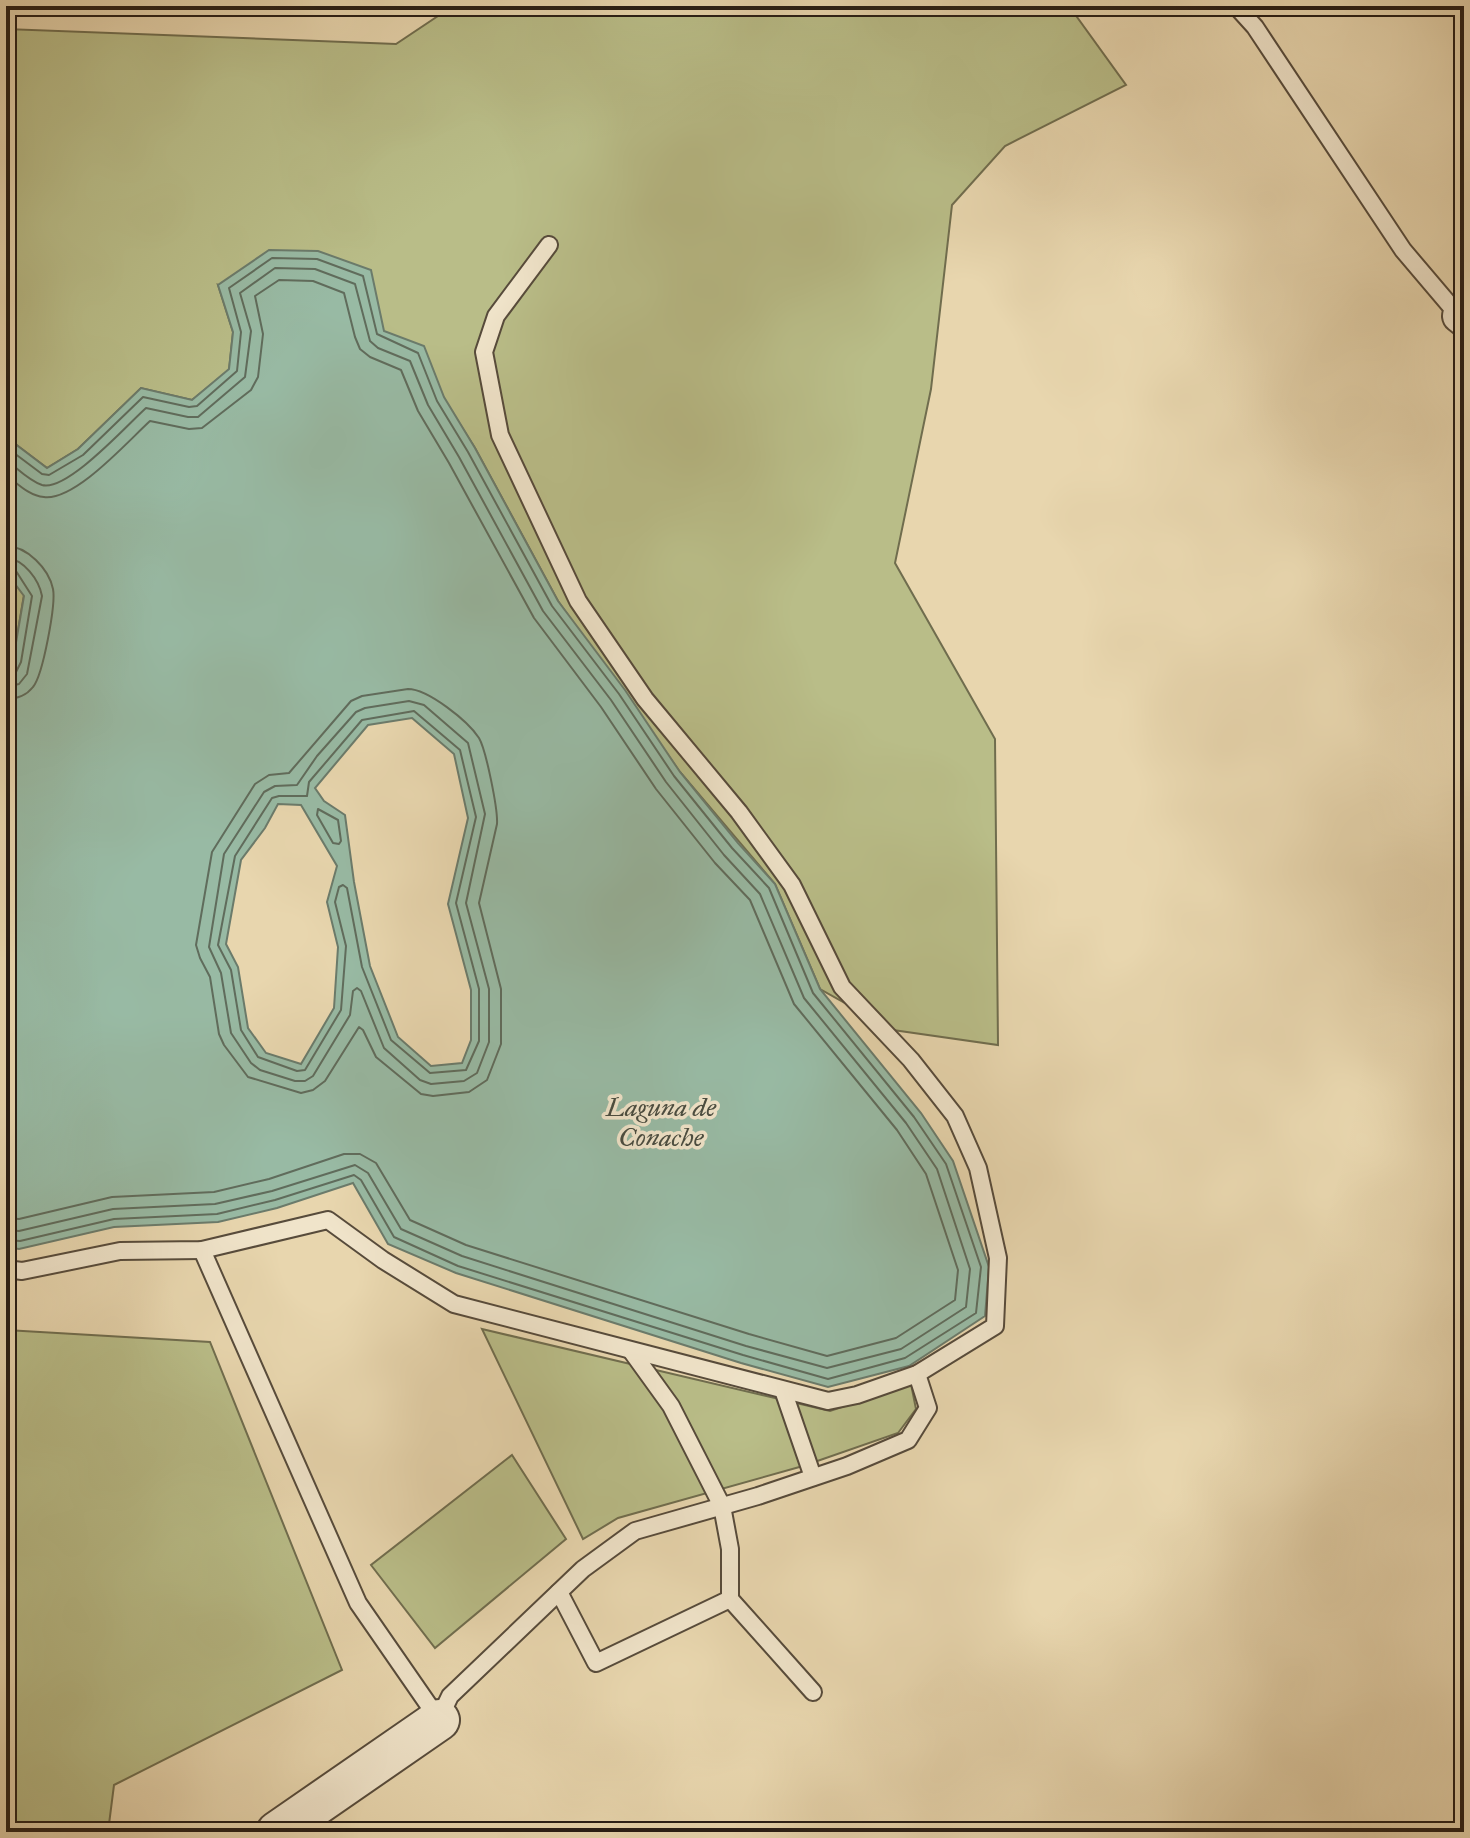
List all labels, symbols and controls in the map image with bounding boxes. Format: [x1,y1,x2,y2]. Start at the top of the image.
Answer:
water label: Laguna de Conache [605,1091,717,1153]

